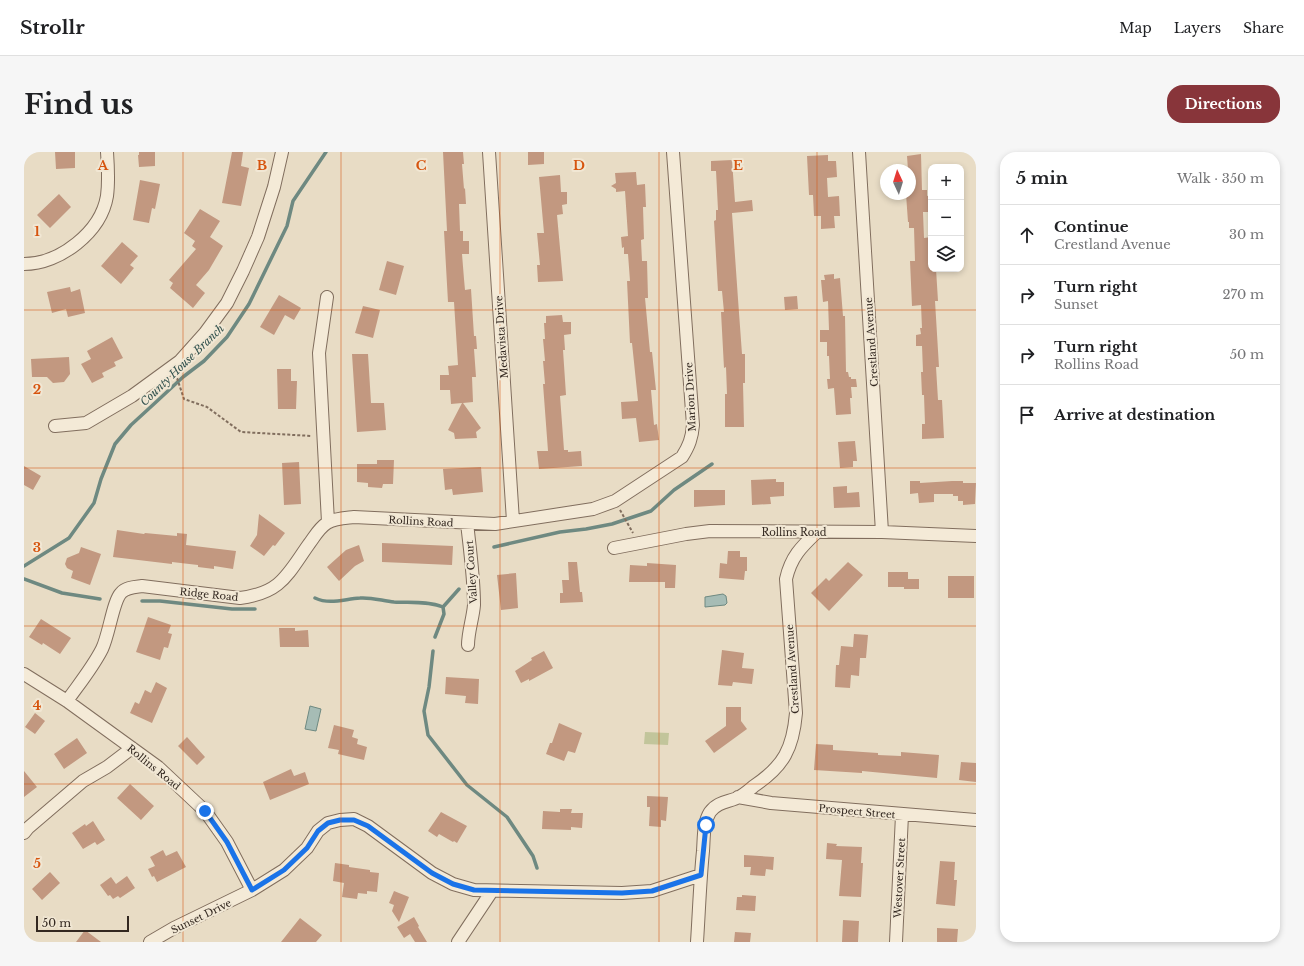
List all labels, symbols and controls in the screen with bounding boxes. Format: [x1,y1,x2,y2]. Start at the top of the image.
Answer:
text: Strollr [20,16,85,39]
text: Map [1119,19,1152,37]
text: Layers [1174,19,1221,37]
text: Share [1243,19,1284,37]
button: Directions [1167,85,1280,123]
text: Find us [24,87,134,122]
text: A [97,157,109,174]
text: B [257,157,267,174]
text: C [416,157,427,174]
text: D [573,157,585,174]
text: E [733,157,743,174]
north arrow [880,164,916,200]
map controls [928,164,964,272]
button: + [928,164,964,200]
text: 5 min [1016,168,1068,189]
text: Walk · 350 m [1177,170,1264,187]
button: − [928,200,964,236]
text: Continue [1054,217,1129,236]
text: 1 [34,223,40,240]
icon: ahead [1016,224,1038,246]
text: 30 m [1229,226,1264,243]
button: layers [928,236,964,272]
text: Crestland Avenue [1054,236,1171,253]
text: Turn right [1054,277,1137,296]
icon: right [1016,284,1038,306]
text: 270 m [1223,286,1264,303]
street label: Medavista Drive [492,295,511,379]
text: Sunset [1054,296,1098,313]
street label: Crestland Avenue [862,297,881,387]
water label: County House Branch [137,321,227,409]
text: Turn right [1054,337,1137,356]
icon: right [1016,344,1038,366]
text: 50 m [1230,346,1264,363]
text: Rollins Road [1054,356,1139,373]
street label: Marion Drive [682,362,699,432]
text: 2 [33,381,41,398]
icon: arrive [1016,404,1038,426]
text: Arrive at destination [1054,405,1215,424]
street label: Rollins Road [388,513,454,530]
street label: Rollins Road [761,526,827,539]
text: 3 [33,539,41,556]
street label: Valley Court [463,540,480,605]
street label: Ridge Road [179,585,239,604]
street label: Crestland Avenue [783,624,802,714]
text: 4 [33,697,42,714]
street label: Rollins Road [124,742,183,793]
route end [196,802,214,820]
street label: Prospect Street [818,802,896,821]
route start [697,816,715,834]
street label: Westover Street [891,837,908,920]
text: 5 [33,855,41,872]
street label: Sunset Drive [169,896,234,937]
scale bar [36,914,129,933]
text: 50 m [42,916,71,930]

